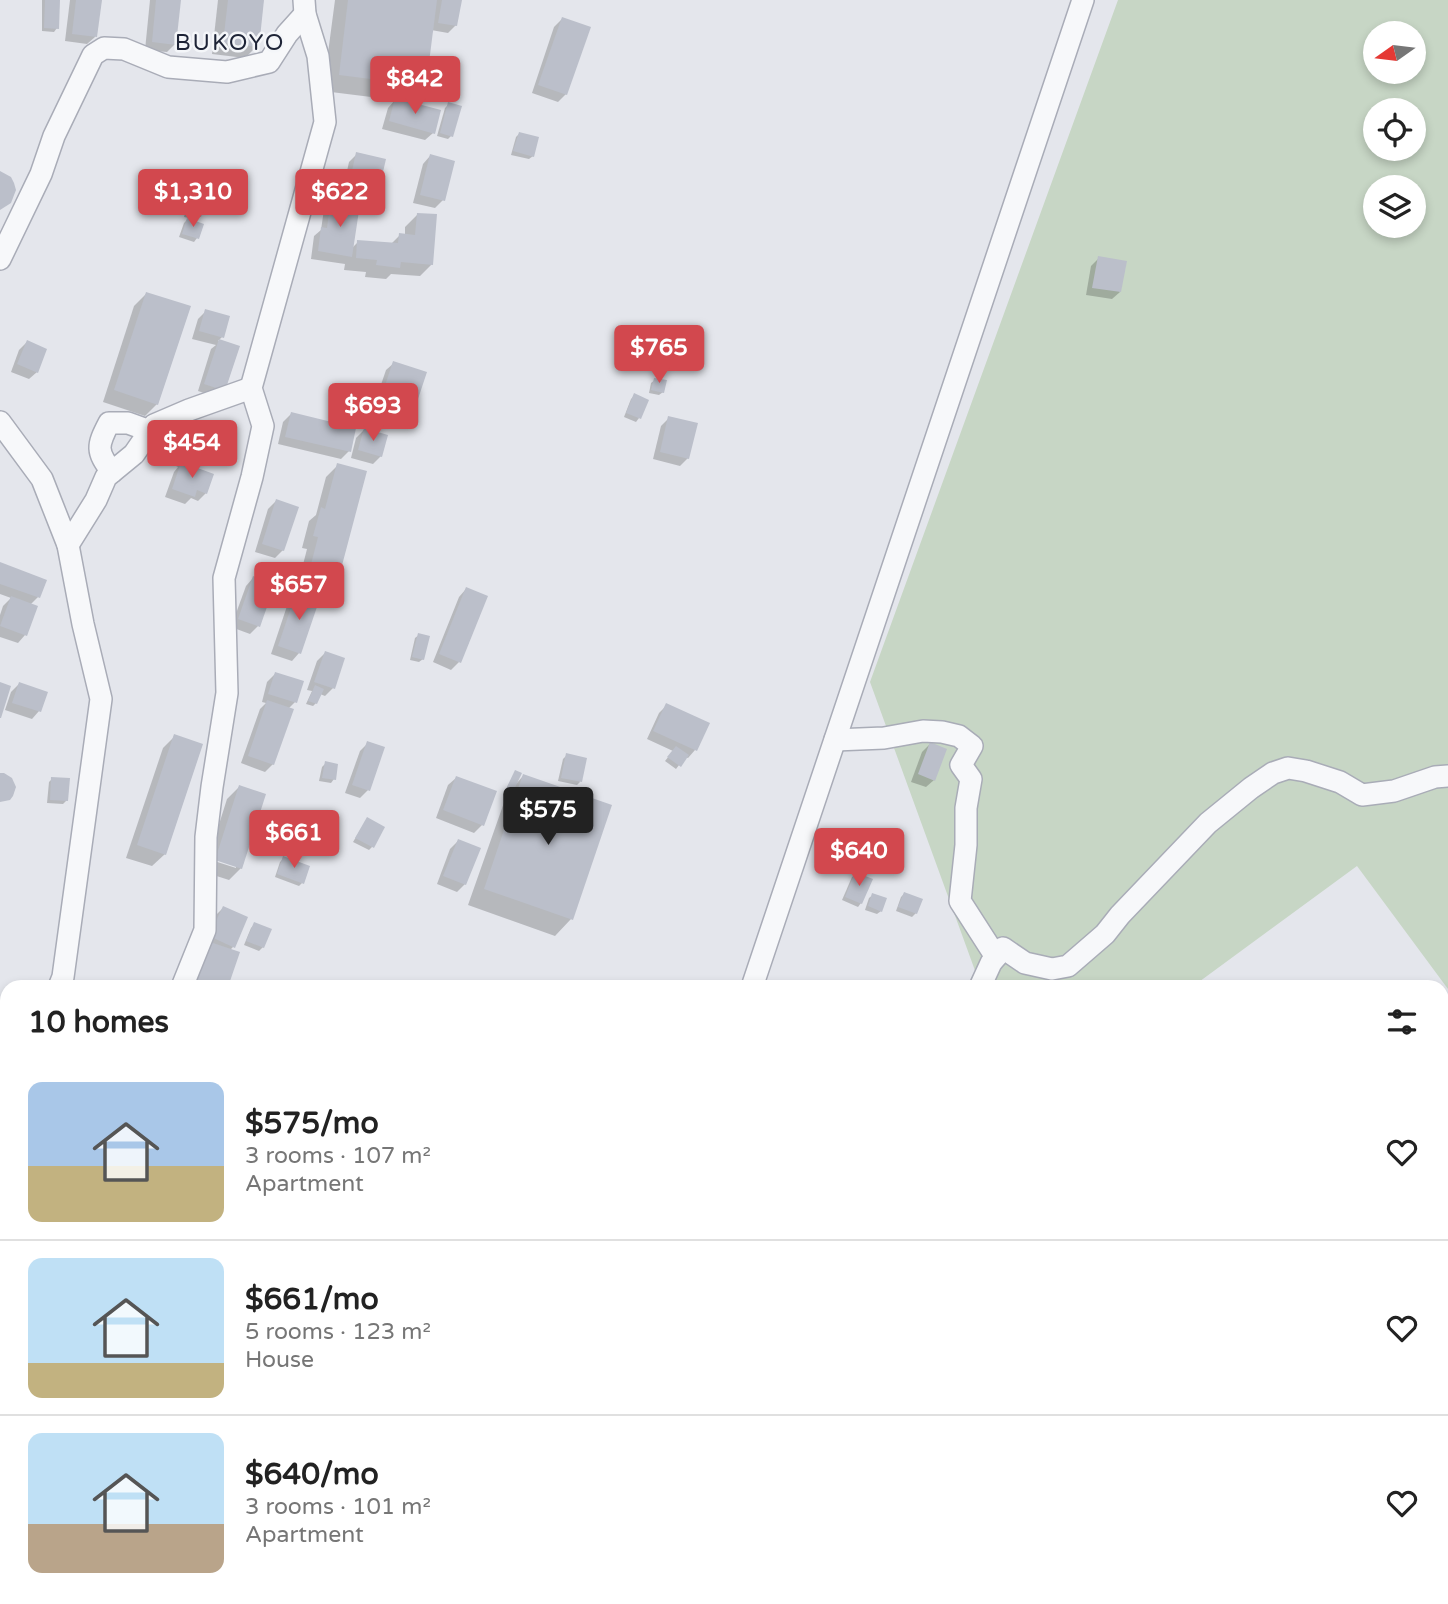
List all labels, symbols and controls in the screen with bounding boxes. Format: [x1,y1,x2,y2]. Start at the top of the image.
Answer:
north arrow [1363,21,1426,84]
map controls [1363,21,1426,238]
district label: BUKOYO [175,29,285,57]
pin: $842 [374,57,456,116]
text: $842 [386,65,444,93]
button: locate [1363,98,1426,161]
pin: $1,310 [136,170,250,229]
pin: $622 [299,170,381,229]
button: layers [1363,175,1426,238]
text: $1,310 [154,178,232,206]
text: $622 [311,178,369,206]
pin: $765 [618,326,700,385]
text: $765 [630,334,688,362]
pin: $693 [332,384,414,443]
text: $693 [344,392,402,420]
pin: $454 [151,420,233,480]
text: $454 [163,429,221,457]
pin: $657 [258,562,340,622]
text: $657 [270,571,328,599]
pin: $575 [507,788,589,847]
text: $575 [519,796,577,824]
pin: $661 [253,810,335,870]
text: $661 [265,819,323,847]
pin: $640 [818,828,900,888]
text: $640 [830,837,888,865]
icon: filters [1383,1003,1421,1041]
text: 10 homes [28,1004,169,1041]
text: $575/mo [245,1105,379,1142]
icon: home [84,1110,168,1194]
icon: heart [1383,1133,1421,1171]
text: 3 rooms · 107 m² [245,1142,431,1170]
text: Apartment [245,1170,364,1198]
text: $661/mo [245,1281,379,1318]
icon: home [84,1286,168,1370]
icon: heart [1383,1309,1421,1347]
text: 5 rooms · 123 m² [245,1318,431,1346]
text: House [245,1346,314,1374]
text: $640/mo [245,1456,379,1493]
icon: home [84,1461,168,1545]
icon: heart [1383,1484,1421,1522]
text: 3 rooms · 101 m² [245,1493,431,1521]
text: Apartment [245,1521,364,1549]

